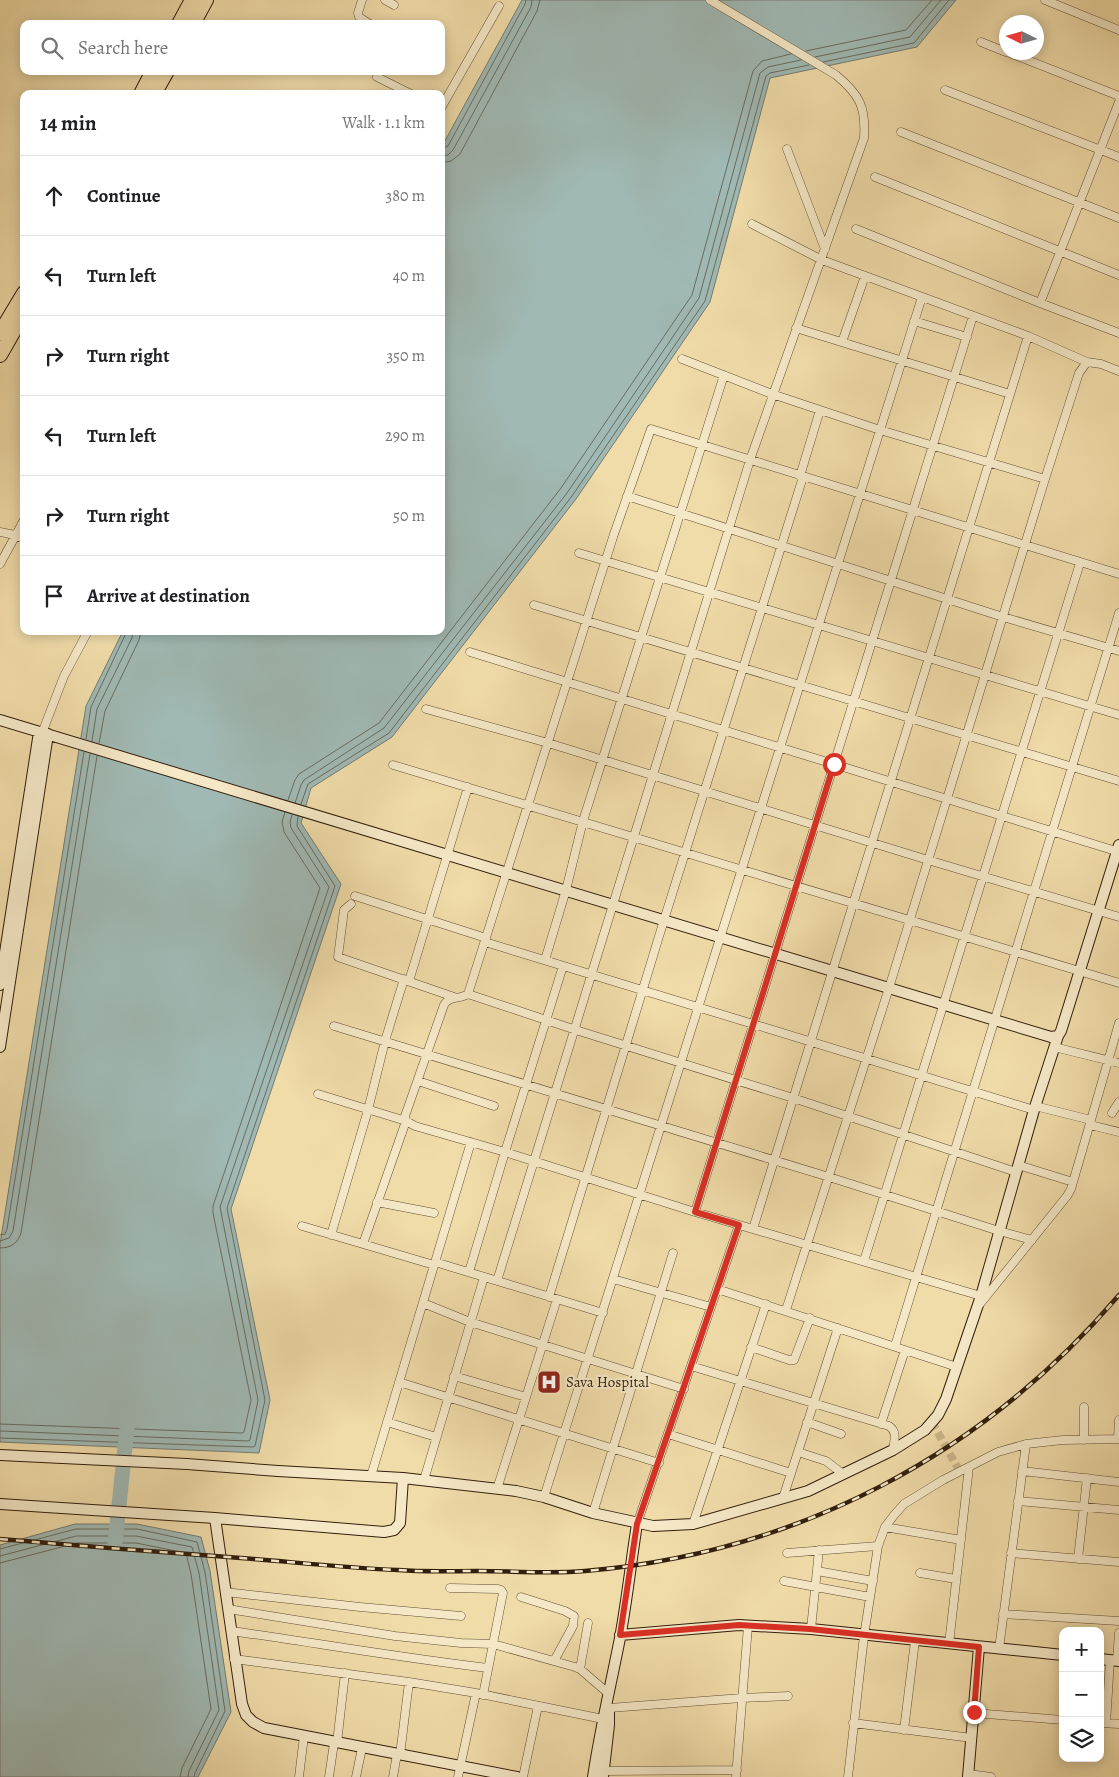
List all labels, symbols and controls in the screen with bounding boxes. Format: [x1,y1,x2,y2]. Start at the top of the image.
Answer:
north arrow [999,15,1044,60]
search box [20,20,445,75]
icon: search [38,34,66,62]
text: Search here [78,35,168,61]
text: 14 min [40,109,97,137]
text: Walk · 1.1 km [342,112,425,134]
icon: ahead [40,182,68,210]
text: Continue [87,183,161,209]
text: 380 m [386,185,425,207]
icon: left [40,262,68,290]
text: Turn left [87,263,156,289]
text: 40 m [393,265,425,287]
icon: right [40,342,68,370]
text: Turn right [87,343,169,369]
text: 350 m [386,345,425,367]
icon: left [40,422,68,450]
text: Turn left [87,423,156,449]
text: 290 m [385,425,425,447]
icon: right [40,502,68,530]
text: Turn right [87,503,169,529]
text: 50 m [393,505,425,527]
icon: arrive [40,582,68,610]
text: Arrive at destination [87,583,250,609]
route start [823,753,846,776]
hospital icon: Sava Hospital [536,1369,562,1395]
place label: Sava Hospital [566,1372,649,1392]
map controls [1059,1627,1104,1762]
button: + [1059,1627,1104,1672]
button: − [1059,1672,1104,1717]
route end [963,1701,986,1724]
button: layers [1059,1717,1104,1762]

